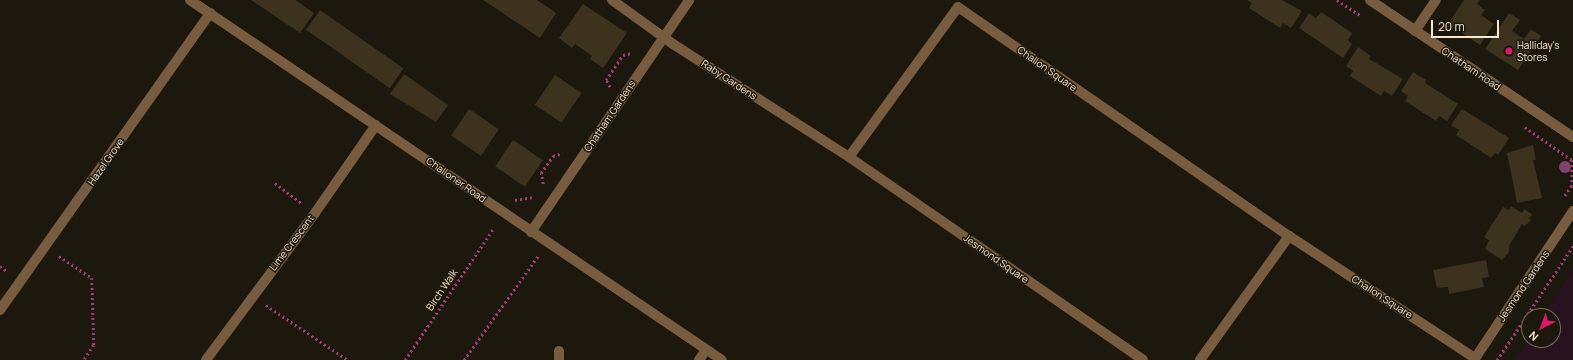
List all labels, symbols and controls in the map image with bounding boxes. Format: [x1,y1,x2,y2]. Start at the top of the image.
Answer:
scale bar [1433,12,1501,38]
text: 20 m [1438,18,1465,35]
place label: Halliday's Stores [1517,39,1559,62]
street label: Challon Square [1015,44,1079,94]
street label: Chatham Road [1439,45,1503,93]
marker: Halliday's Stores [1504,46,1514,56]
street label: Raby Gardens [699,58,759,102]
street label: Chatham Gardens [582,78,638,154]
street label: Hazel Grove [85,136,127,188]
street label: Challoner Road [424,155,488,205]
street label: Lime Crescent [267,213,317,273]
street label: Jesmond Square [961,232,1031,286]
street label: Jesmond Gardens [1496,248,1552,324]
street label: Birch Walk [424,267,460,313]
street label: Challon Square [1349,273,1415,321]
north arrow [1521,308,1561,348]
text: N [1525,328,1541,345]

